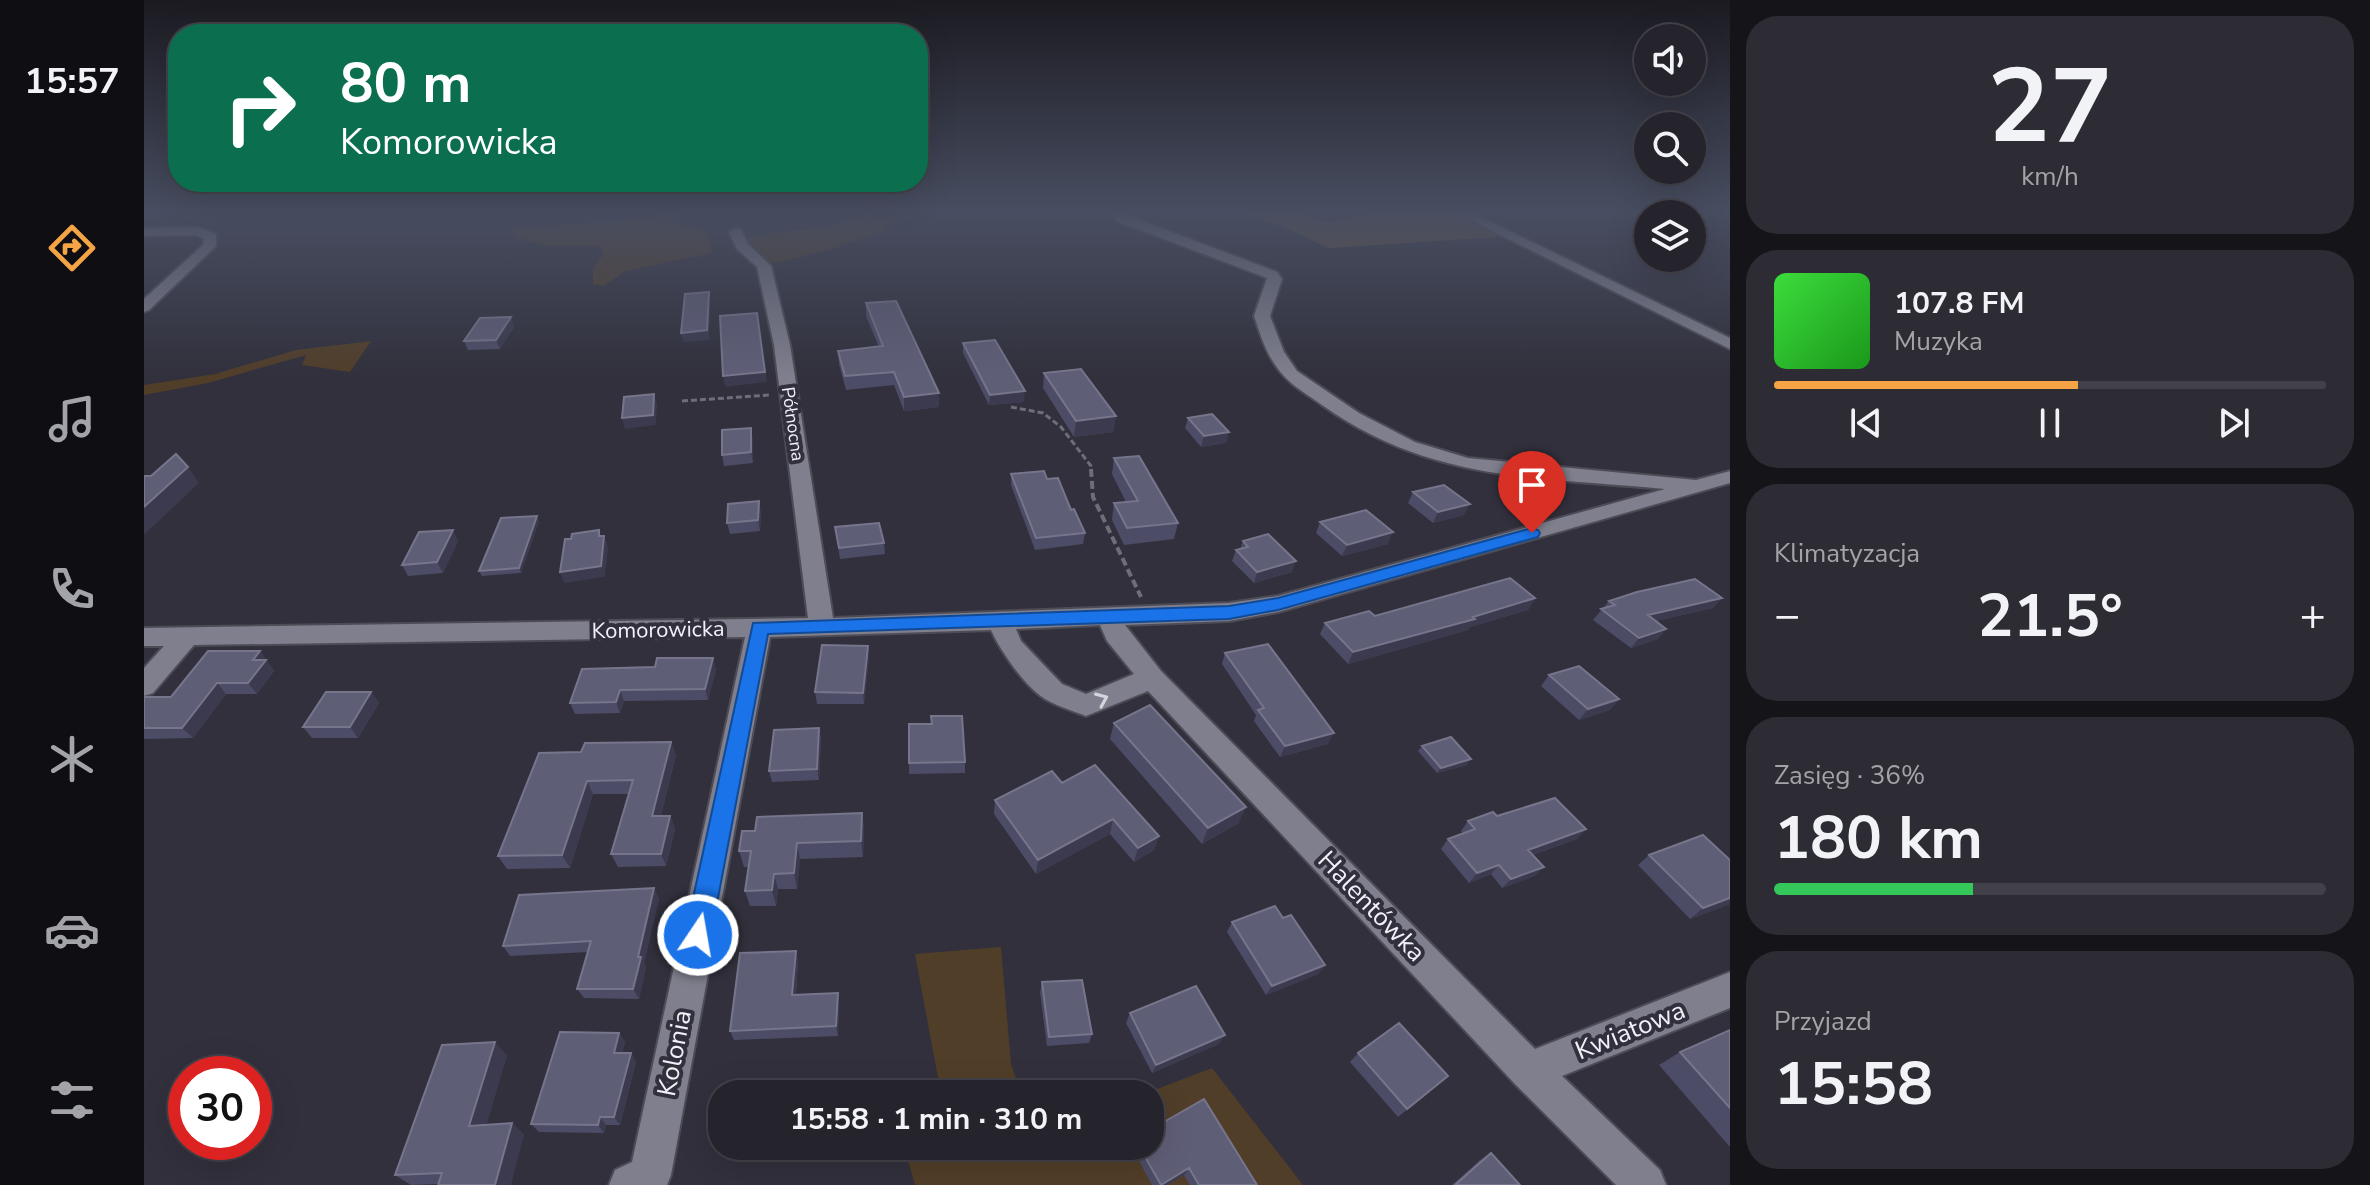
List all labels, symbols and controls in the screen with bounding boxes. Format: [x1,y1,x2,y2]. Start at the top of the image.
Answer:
map controls [1634,24,1706,272]
button: sound [1634,24,1706,96]
text: 27 [1988,36,2112,178]
text: 80 m [340,45,471,122]
icon: right [208,56,312,160]
text: 15:57 [24,57,120,106]
button: search [1634,112,1706,184]
text: Komorowicka [340,118,558,167]
text: km/h [2021,159,2079,194]
button: layers [1634,200,1706,272]
icon: directions [44,220,100,276]
text: 107.8 FM [1894,283,2024,324]
text: Muzyka [1894,324,1983,359]
street label: Północna [776,385,810,463]
icon: music [44,391,100,447]
icon: previous [1844,401,1888,445]
icon: pause [2028,401,2072,445]
icon: next [2212,401,2256,445]
pin [1498,451,1566,533]
icon: arrive [1510,463,1554,507]
text: Klimatyzacja [1774,536,1920,571]
icon: phone [44,561,100,617]
text: 21.5° [1977,575,2123,657]
text: − [1774,586,1800,646]
text: + [2300,586,2326,646]
street label: Komorowicka [591,614,725,646]
one-way arrow [1094,692,1108,708]
icon: climate [44,731,100,787]
text: Zasięg · 36% [1774,758,1925,793]
text: 180 km [1774,797,1983,879]
street label: Halentówka [1310,843,1433,969]
position arrow [656,893,740,977]
icon: car [44,902,100,958]
street label: Kwiatowa [1570,993,1690,1068]
text: Przyjazd [1774,1004,1872,1039]
street label: Kolonia [649,1007,700,1099]
text: 15:58 [1774,1043,1933,1125]
speed limit sign: 30 [168,1056,272,1160]
icon: filters [44,1072,100,1128]
text: 15:58 · 1 min · 310 m [790,1099,1082,1140]

